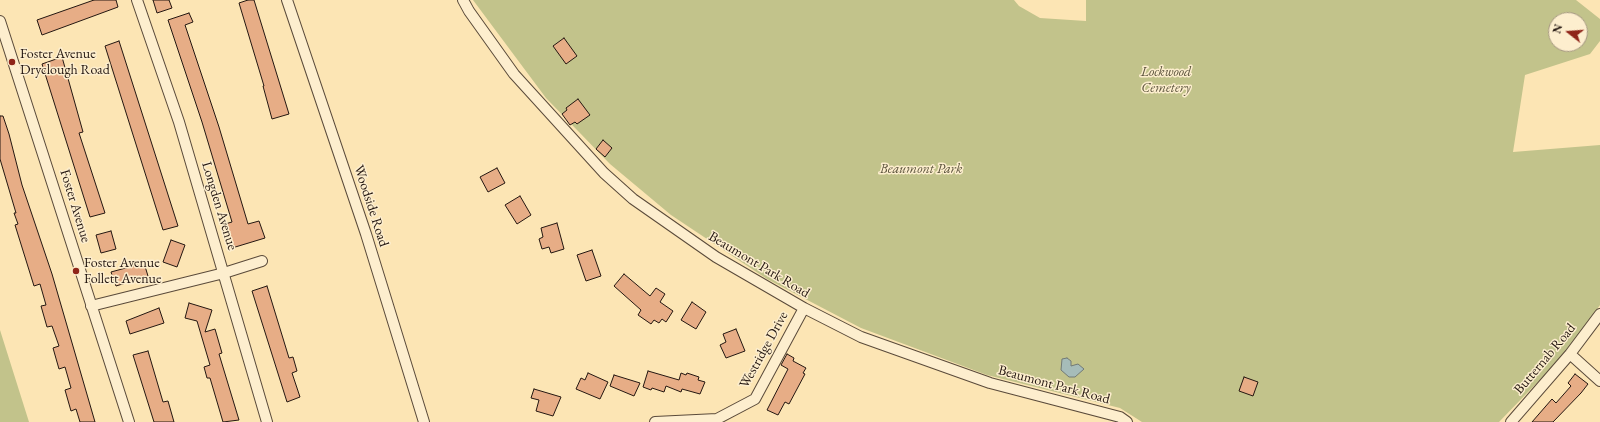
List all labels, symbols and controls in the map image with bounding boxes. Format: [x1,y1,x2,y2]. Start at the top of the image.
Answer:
north arrow [1548,12,1588,52]
text: N [1549,22,1565,35]
place label: Foster Avenue Dryclough Road [20,46,110,78]
marker: Foster Avenue Dryclough Road [7,57,17,67]
park label: Lockwood Cemetery [1141,64,1191,96]
street label: Longden Avenue [198,160,240,252]
park label: Beaumont Park [880,161,962,177]
street label: Woodside Road [350,163,392,249]
street label: Foster Avenue [56,167,94,245]
street label: Beaumont Park Road [705,228,813,302]
place label: Foster Avenue Follett Avenue [84,255,161,288]
marker: Foster Avenue Follett Avenue [71,266,81,276]
street label: Westridge Drive [736,309,792,391]
street label: Butternab Road [1511,320,1579,398]
street label: Beaumont Park Road [996,362,1112,408]

